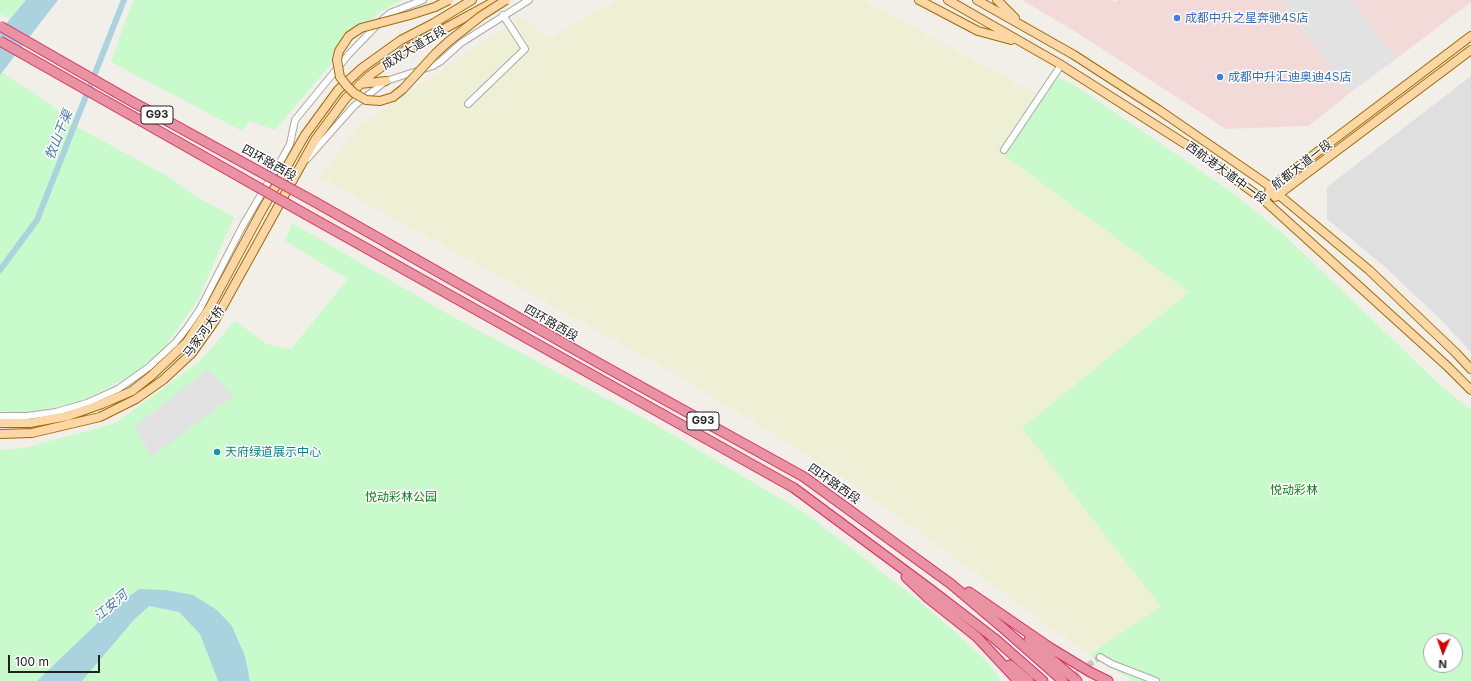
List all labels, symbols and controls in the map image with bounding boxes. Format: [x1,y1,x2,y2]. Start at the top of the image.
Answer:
place label: 成都中升之星奔驰4S店 [1185,11,1308,25]
marker: 成都中升之星奔驰4S店 [1172,13,1182,23]
street label: 成双大道五段 [379,23,449,73]
place label: 成都中升汇迪奥迪4S店 [1228,70,1351,84]
marker: 成都中升汇迪奥迪4S店 [1215,72,1225,82]
road number: G93 [141,106,173,124]
water label: 牧山干渠 [42,108,76,162]
street label: 航都大道一段 [1269,137,1335,193]
street label: 西航港大道中一段 [1183,139,1269,207]
street label: 四环路西段 [239,142,299,184]
street label: 四环路西段 [521,302,581,344]
street label: 马家河大桥 [181,303,227,361]
road number: G93 [687,412,719,430]
place label: 天府绿道展示中心 [225,445,321,459]
marker: 天府绿道展示中心 [212,447,222,457]
street label: 四环路西段 [805,461,863,507]
park label: 悦动彩林 [1270,483,1318,497]
park label: 悦动彩林公园 [365,490,437,504]
water label: 江安河 [91,587,131,625]
north arrow [1423,633,1463,673]
scale bar [10,647,102,673]
text: 100 m [15,654,49,669]
text: N [1438,657,1447,671]

